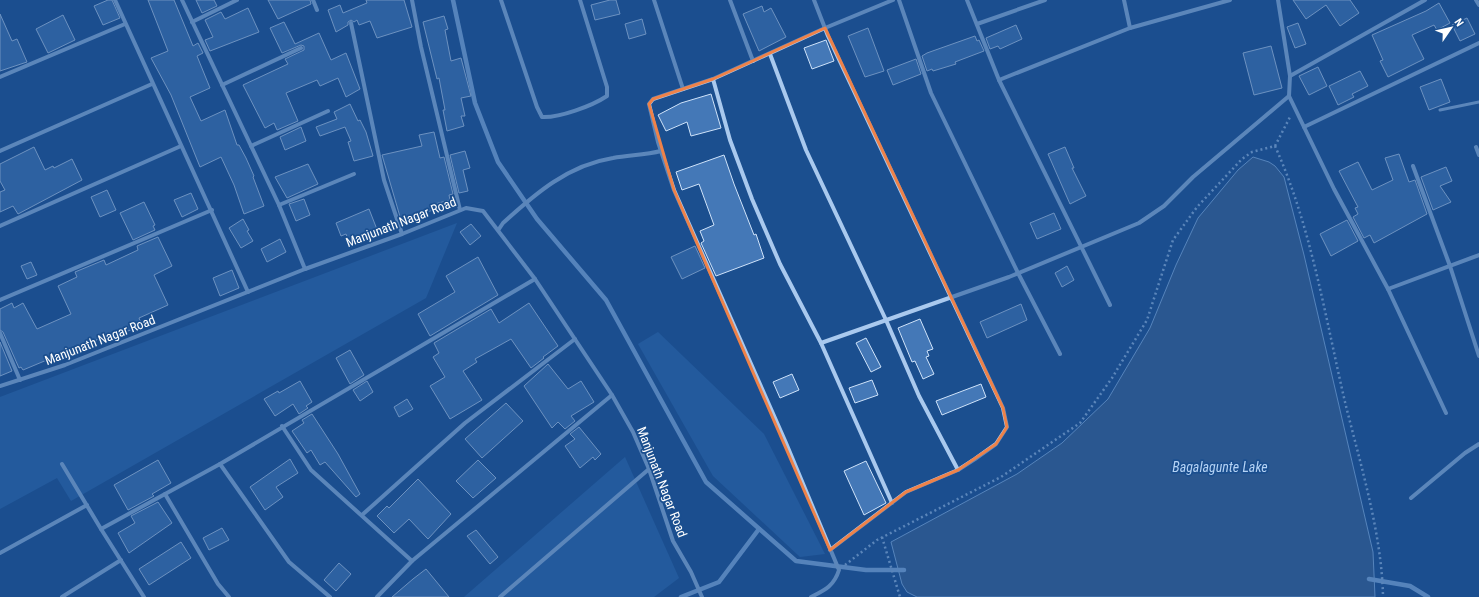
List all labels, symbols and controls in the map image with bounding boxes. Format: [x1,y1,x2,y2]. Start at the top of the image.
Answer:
north arrow [1431,8,1471,48]
text: N [1452,16,1466,29]
street label: Manjunath Nagar Road [344,194,458,250]
street label: Manjunath Nagar Road [43,312,157,368]
street label: Manjunath Nagar Road [634,425,690,539]
water label: Bagalagunte Lake [1172,459,1268,475]

